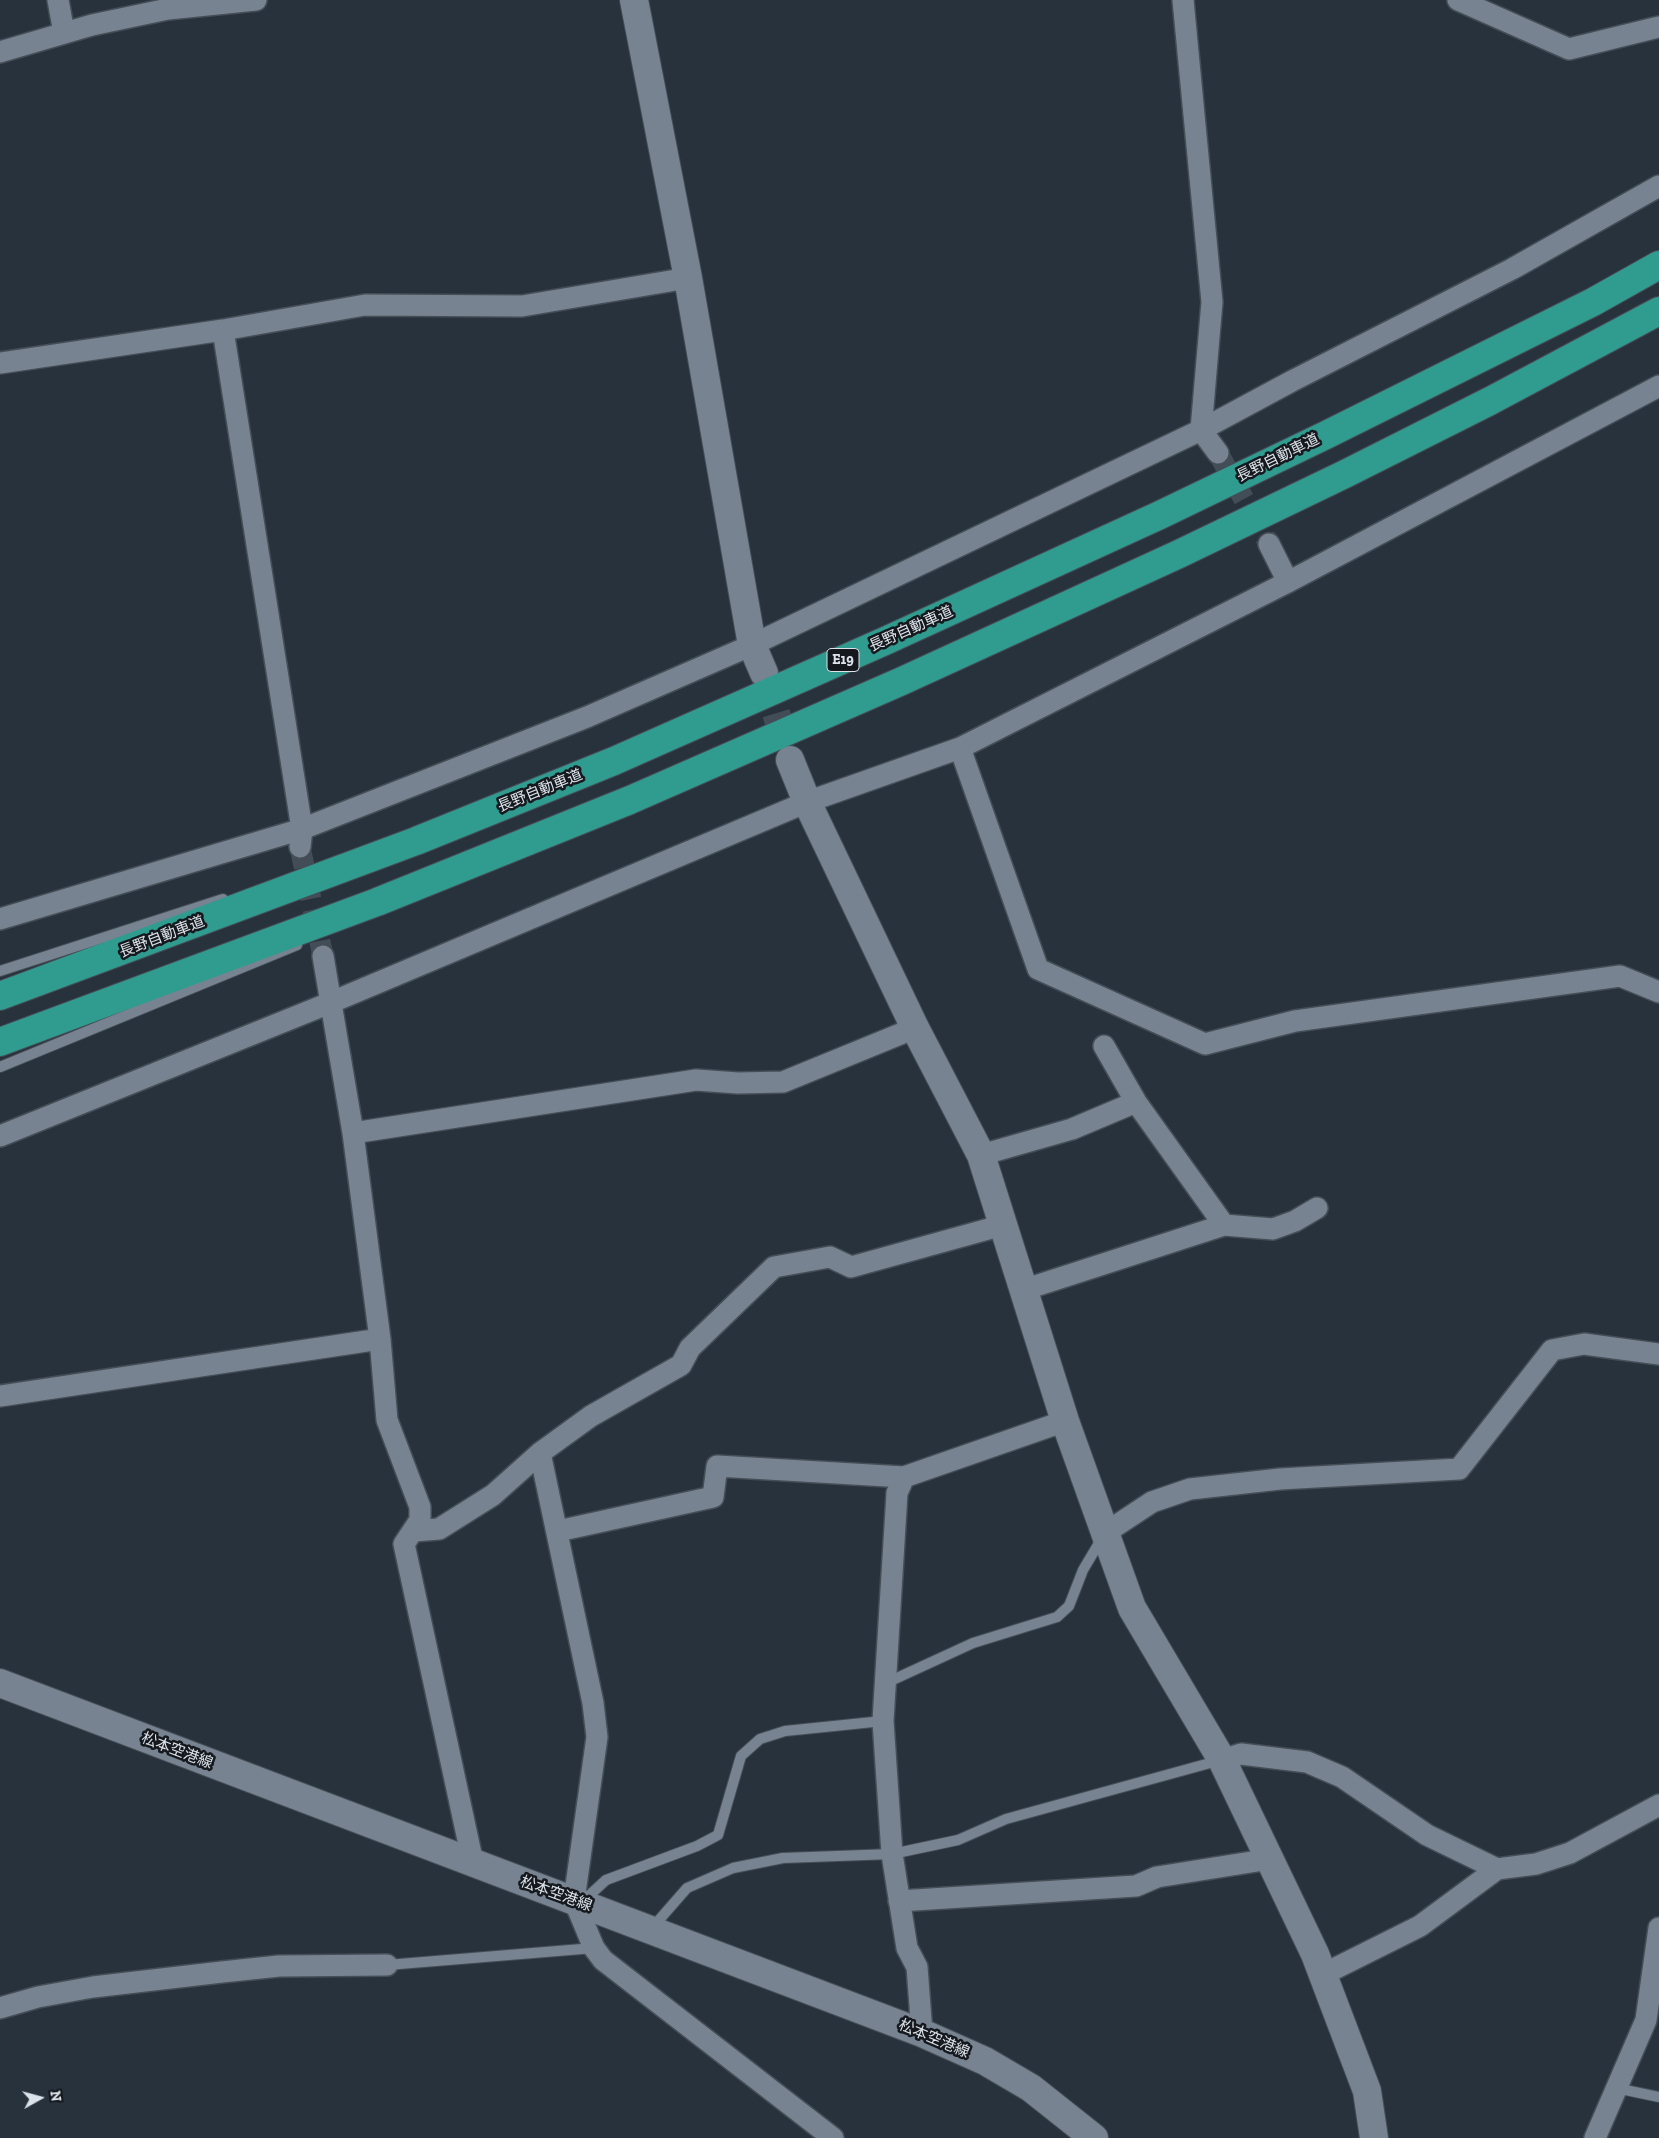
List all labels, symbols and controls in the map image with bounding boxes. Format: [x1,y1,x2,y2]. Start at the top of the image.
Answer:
street label: 長野自動車道 [1234,430,1322,486]
street label: 長野自動車道 [866,602,956,656]
road number: E19 [827,648,859,672]
street label: 長野自動車道 [495,766,585,816]
street label: 長野自動車道 [117,912,207,962]
street label: 松本空港線 [139,1729,215,1773]
street label: 松本空港線 [518,1873,594,1915]
street label: 松本空港線 [896,2016,972,2062]
north arrow [15,2073,65,2123]
text: N [46,2090,64,2102]

